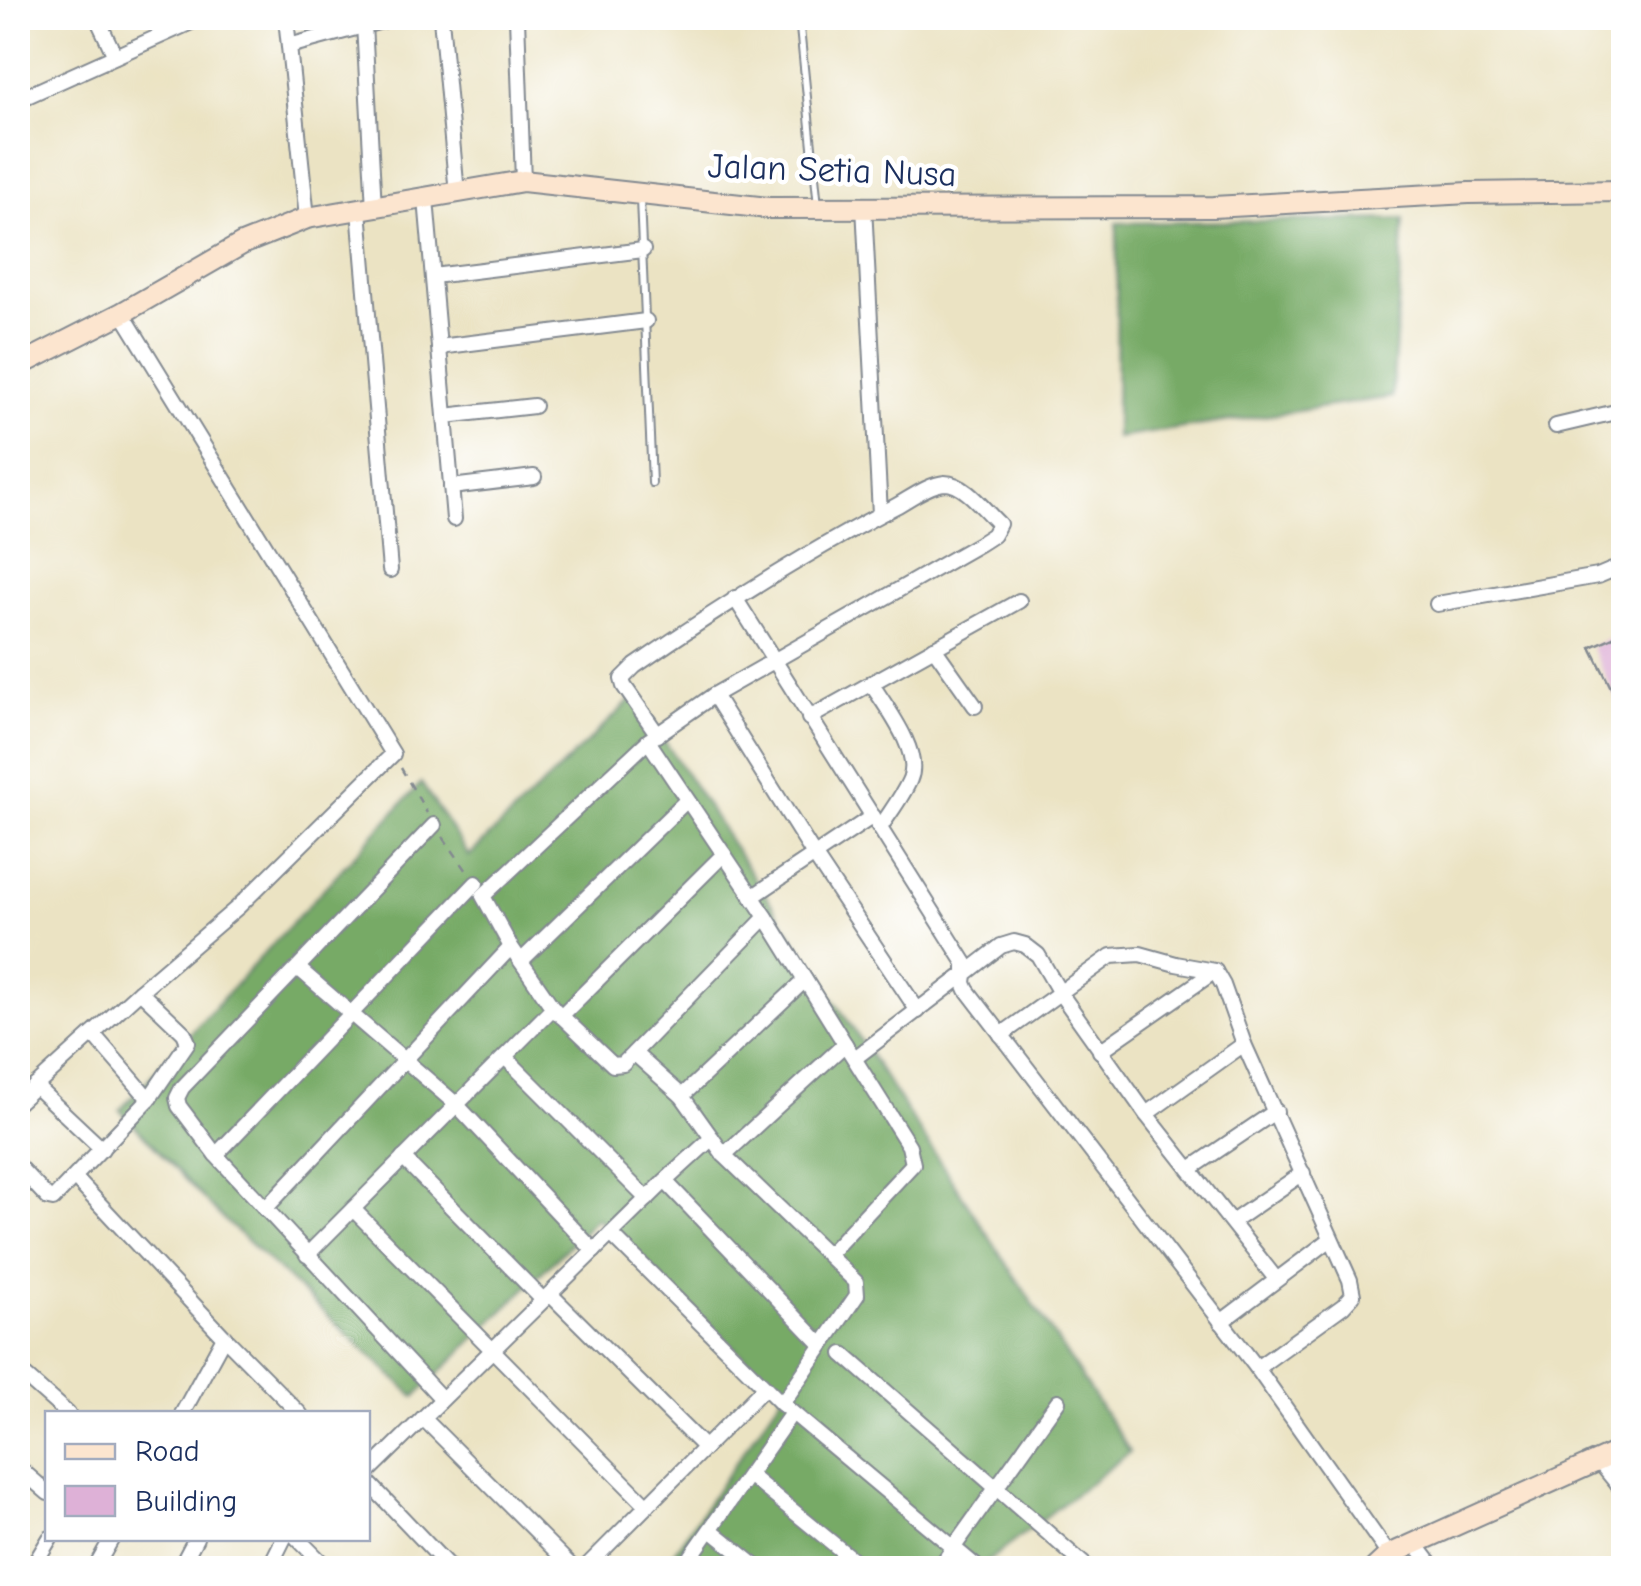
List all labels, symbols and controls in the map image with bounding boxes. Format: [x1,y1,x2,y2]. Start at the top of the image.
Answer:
street label: Jalan Setia Nusa [707,145,957,195]
legend [45,1411,370,1541]
text: Road [135,1434,200,1469]
text: Building [135,1484,238,1519]

